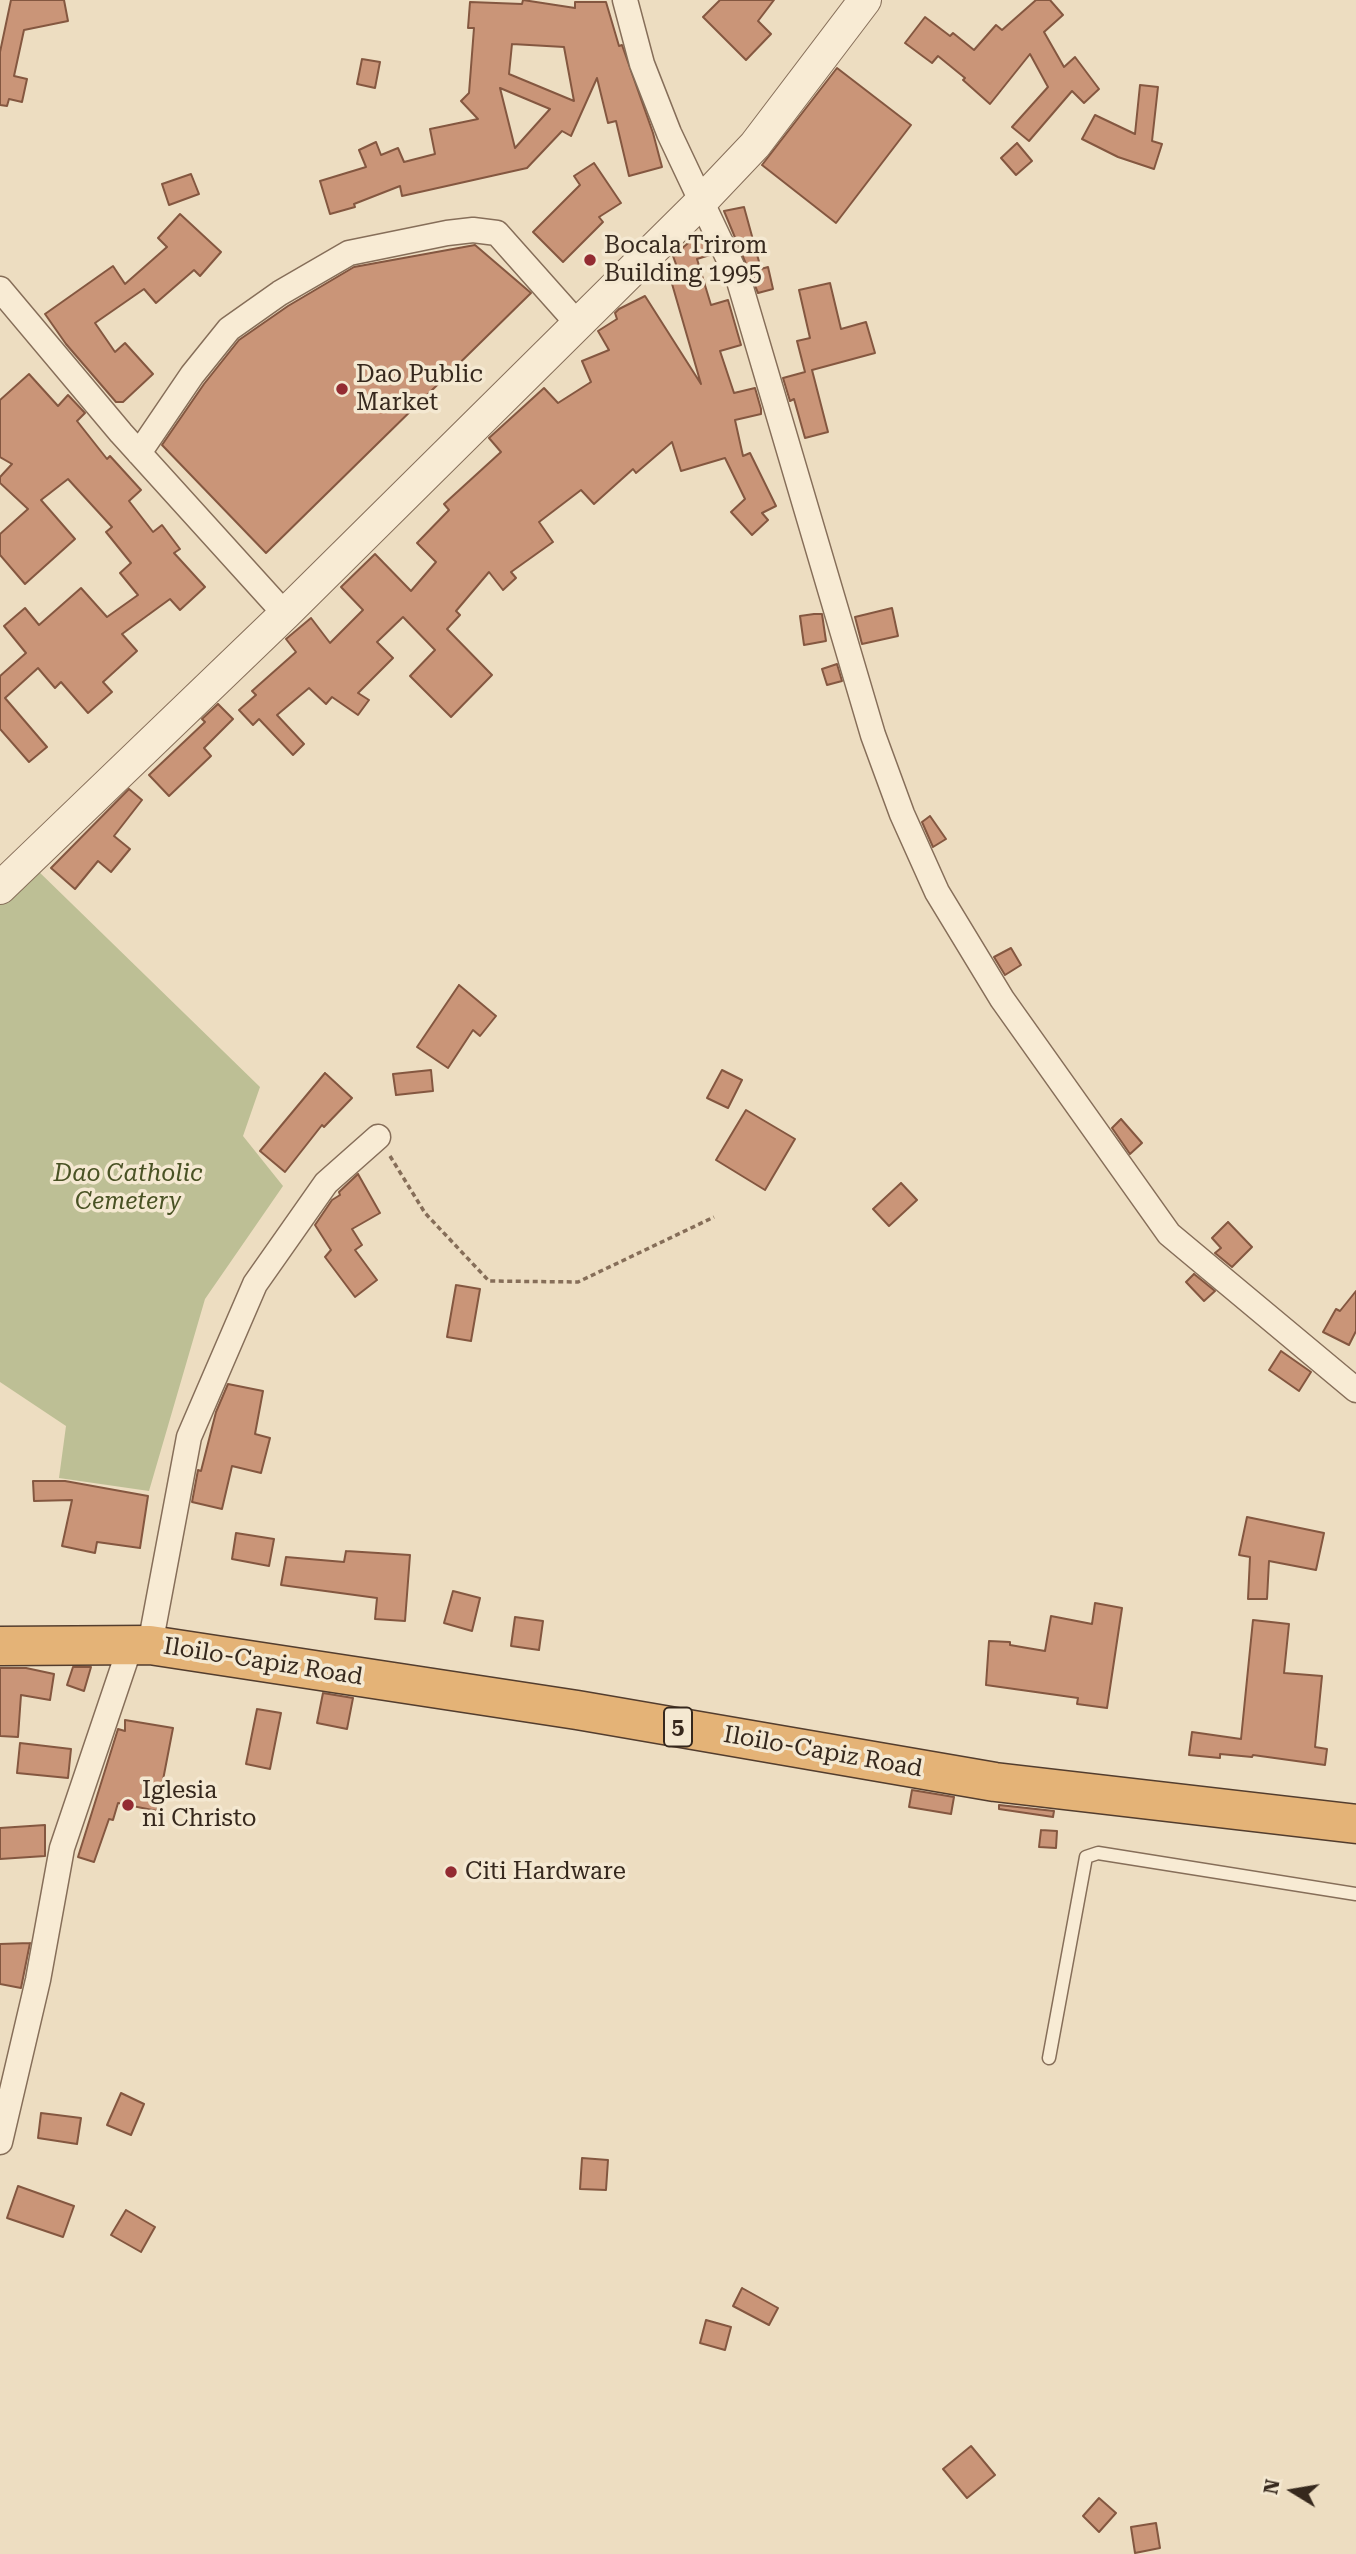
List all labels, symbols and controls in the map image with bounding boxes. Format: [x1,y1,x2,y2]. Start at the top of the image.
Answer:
place label: Bocala Trirom Building 1995 [604,232,767,288]
marker: Bocala Trirom Building 1995 [582,252,598,268]
place label: Dao Public Market [356,361,483,417]
marker: Dao Public Market [334,381,350,397]
park label: Dao Catholic Cemetery [53,1160,203,1216]
street label: Iloilo-Capiz Road [161,1632,365,1692]
road number: 5 [664,1708,692,1746]
street label: Iloilo-Capiz Road [721,1720,925,1784]
place label: Iglesia ni Christo [142,1777,256,1833]
marker: Iglesia ni Christo [120,1797,136,1813]
place label: Citi Hardware [465,1858,626,1886]
marker: Citi Hardware [443,1864,459,1880]
north arrow [1258,2456,1328,2526]
text: N [1259,2478,1285,2496]

